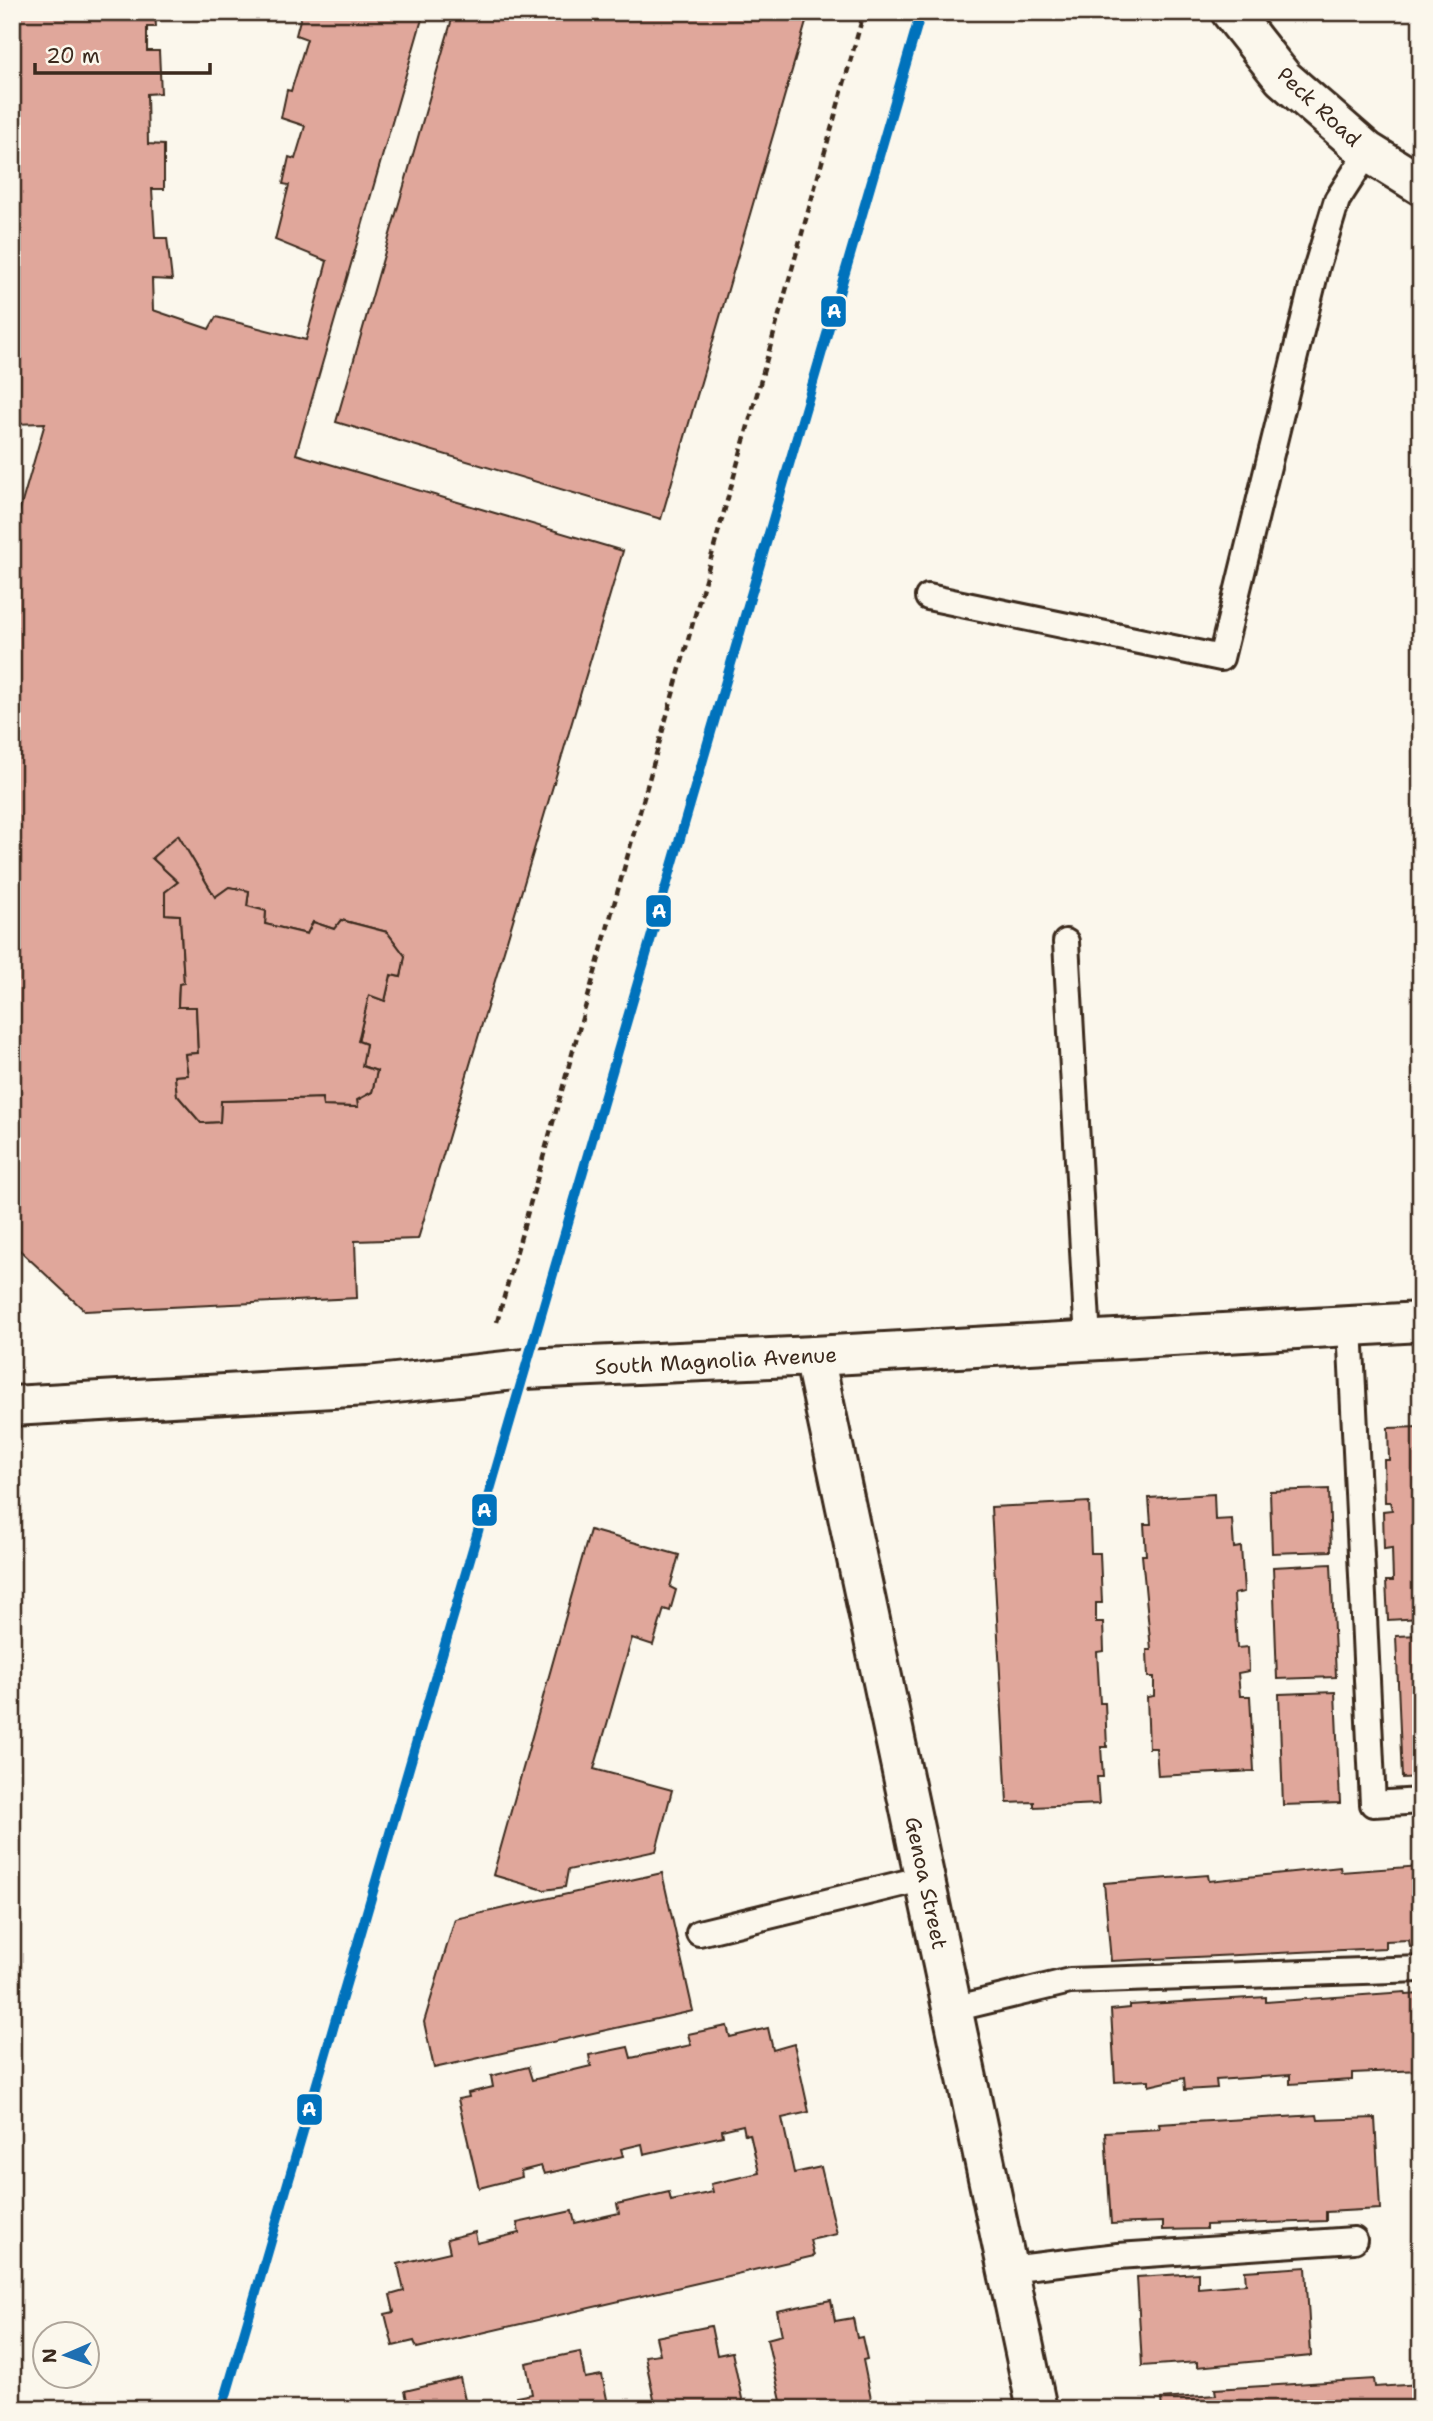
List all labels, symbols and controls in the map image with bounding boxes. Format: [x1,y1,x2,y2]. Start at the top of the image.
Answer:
scale bar [35,32,210,76]
text: 20 m [46,42,100,70]
street label: Peck Road [1271,61,1367,153]
line badge: A [820,295,847,328]
text: A [827,299,841,324]
line badge: A [645,894,672,928]
text: A [652,899,666,924]
street label: South Magnolia Avenue [594,1341,838,1381]
line badge: A [471,1493,498,1527]
text: A [477,1498,491,1523]
street label: Genoa Street [898,1814,954,1952]
line badge: A [296,2093,323,2126]
text: A [302,2097,316,2122]
north arrow [32,2320,102,2390]
text: N [37,2348,62,2364]

